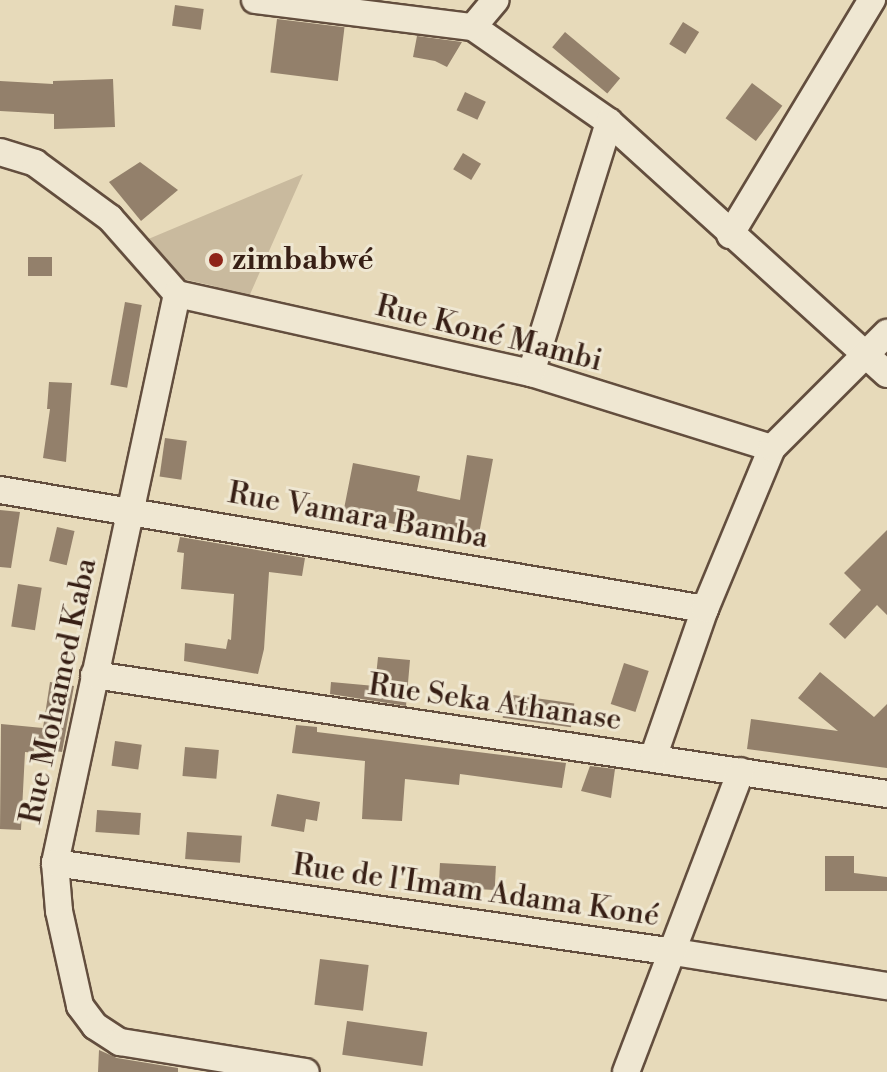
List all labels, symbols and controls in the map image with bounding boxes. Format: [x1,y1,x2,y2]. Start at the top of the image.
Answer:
place label: zimbabwé [232,242,374,278]
marker: zimbabwé [207,251,225,269]
street label: Rue Koné Mambi [372,288,606,380]
street label: Rue Vamara Bamba [225,475,491,557]
street label: Rue Mohamed Kaba [13,555,105,827]
street label: Rue Seka Athanase [366,667,624,739]
street label: Rue de l'Imam Adama Koné [290,847,662,935]

